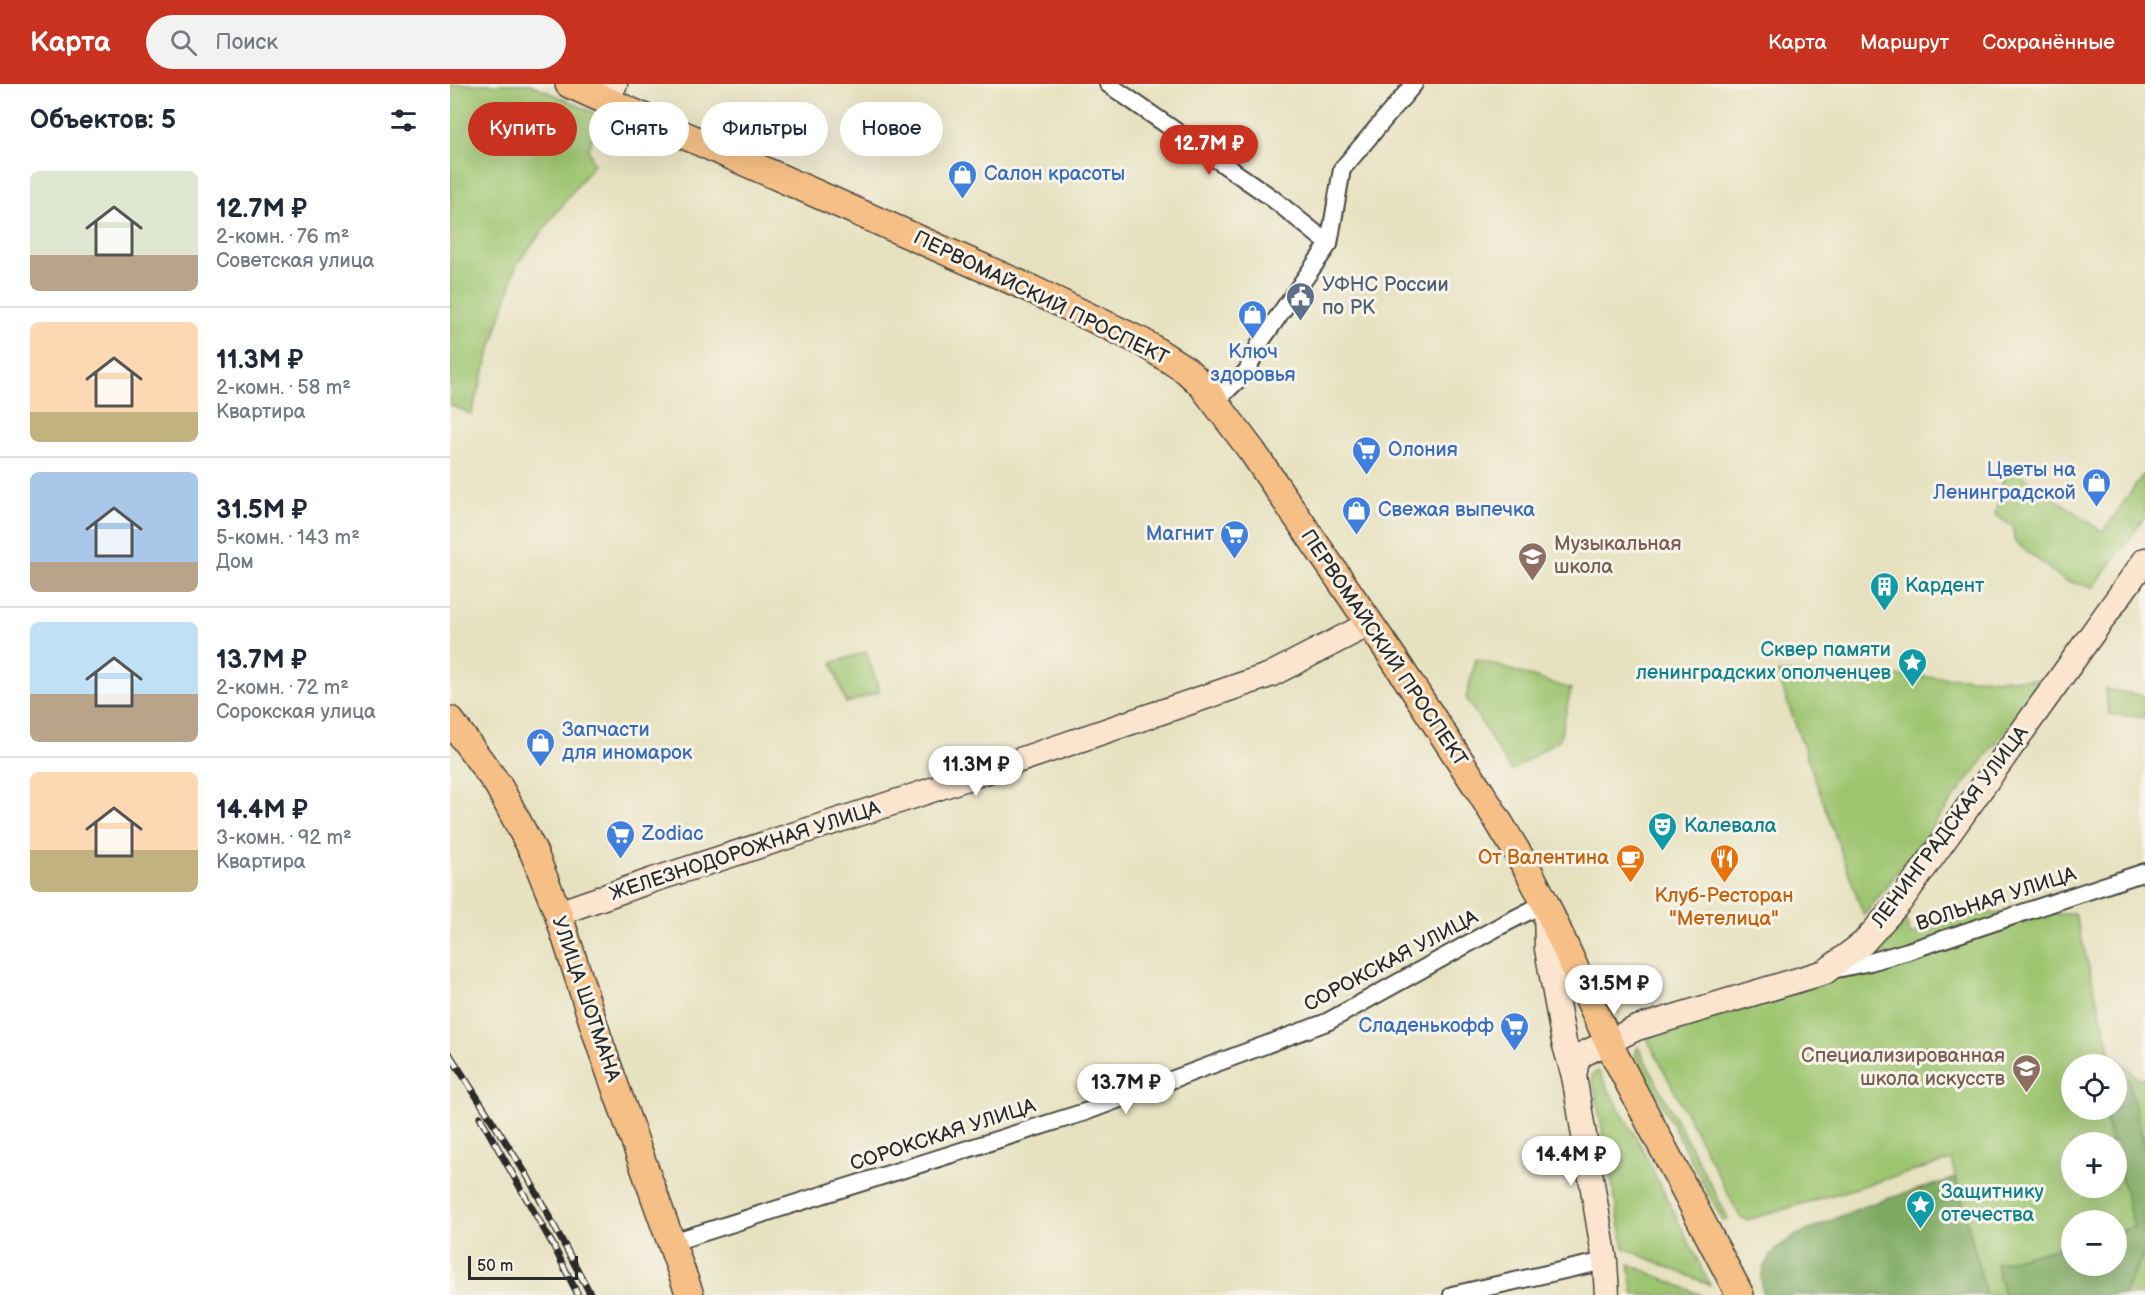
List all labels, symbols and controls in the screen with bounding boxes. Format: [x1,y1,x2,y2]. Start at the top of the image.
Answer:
search box [146,15,566,69]
text: Карта [30,26,110,59]
icon: search [167,26,200,59]
text: Поиск [215,29,278,56]
text: Карта [1768,30,1827,55]
text: Маршрут [1860,30,1949,55]
text: Сохранённые [1982,30,2115,55]
chip: Купить [468,102,577,156]
chip: Снять [589,102,689,156]
chip: Фильтры [701,102,828,156]
chip: Новое [840,102,943,156]
icon: filters [387,104,420,137]
text: Объектов: 5 [30,105,176,136]
pin: 12.7M ₽ [1154,125,1264,176]
text: 12.7M ₽ [1174,132,1244,156]
shop icon: Салон красоты [947,158,979,200]
place label: Салон красоты [984,162,1125,186]
text: 12.7M ₽ [216,194,307,225]
icon: home [78,195,150,267]
text: 2-комн. · 76 m² [216,225,349,249]
street label: ПЕРВОМАЙСКИЙ ПРОСПЕКТ [910,226,1173,370]
text: Советская улица [216,249,374,273]
place label: УФНС России по РК [1322,273,1449,320]
public building icon: УФНС России по РК [1285,280,1317,322]
shop icon: Ключ здоровья [1237,298,1269,340]
place label: Ключ здоровья [1210,340,1296,387]
text: 11.3M ₽ [216,345,303,376]
icon: home [78,346,150,418]
text: 2-комн. · 58 m² [216,376,351,400]
text: Квартира [216,400,306,424]
supermarket icon: Олония [1351,434,1383,476]
place label: Олония [1388,438,1458,462]
place label: Цветы на Ленинградской [1932,458,2076,505]
shop icon: Цветы на Ленинградской [2081,466,2113,508]
shop icon: Свежая выпечка [1341,494,1373,536]
text: 31.5M ₽ [216,495,307,526]
icon: home [78,496,150,568]
place label: Свежая выпечка [1378,498,1535,522]
supermarket icon: Магнит [1219,518,1251,560]
place label: Магнит [1146,522,1215,546]
street label: ПЕРВОМАЙСКИЙ ПРОСПЕКТ [1296,525,1473,771]
text: 5-комн. · 143 m² [216,526,360,550]
place label: Музыкальная школа [1554,532,1682,579]
school or university icon: Музыкальная школа [1517,540,1549,582]
text: Дом [216,550,254,574]
building icon: Кардент [1868,570,1900,612]
place label: Кардент [1905,574,1985,598]
place label: Сквер памяти ленинградских ополченцев [1636,638,1892,685]
text: 13.7M ₽ [216,645,307,676]
icon: home [78,646,150,718]
place icon: Сквер памяти ленинградских ополченцев [1896,646,1928,688]
text: 2-комн. · 72 m² [216,676,349,700]
text: Сорокская улица [216,700,376,724]
place label: Запчасти для иномарок [562,718,693,765]
street label: ЛЕНИНГРАДСКАЯ УЛИЦА [1866,721,2034,933]
shop icon: Запчасти для иномарок [525,726,557,768]
pin: 11.3M ₽ [921,746,1031,797]
text: 11.3M ₽ [942,753,1010,777]
text: 14.4M ₽ [216,795,308,826]
icon: home [78,796,150,868]
street label: ЖЕЛЕЗНОДОРОЖНАЯ УЛИЦА [607,796,884,906]
theatre icon: Калевала [1647,810,1679,852]
place label: Калевала [1684,814,1777,838]
supermarket icon: Zodiac [605,818,637,860]
place label: Zodiac [641,822,704,846]
text: 3-комн. · 92 m² [216,826,352,850]
cafe icon: От Валентина [1614,842,1646,884]
restaurant icon: Клуб-Ресторан "Метелица" [1708,842,1740,884]
place label: От Валентина [1478,846,1609,870]
text: Квартира [216,850,306,874]
street label: ВОЛЬНАЯ УЛИЦА [1913,862,2080,936]
place label: Клуб-Ресторан "Метелица" [1654,884,1794,931]
street label: СОРОКСКАЯ УЛИЦА [1300,905,1483,1017]
street label: УЛИЦА ШОТМАНА [546,913,626,1086]
pin: 31.5M ₽ [1559,965,1669,1016]
text: 31.5M ₽ [1579,972,1649,996]
supermarket icon: Сладенькофф [1499,1010,1531,1052]
place label: Сладенькофф [1359,1014,1494,1038]
place label: Специализированная школа искусств [1801,1044,2006,1091]
school or university icon: Специализированная школа искусств [2010,1052,2042,1094]
map controls [2061,1054,2127,1276]
button: locate [2061,1054,2127,1120]
pin: 13.7M ₽ [1071,1064,1181,1115]
text: 13.7M ₽ [1091,1071,1161,1095]
street label: СОРОКСКАЯ УЛИЦА [847,1093,1040,1176]
button: + [2061,1132,2127,1198]
pin: 14.4M ₽ [1516,1136,1626,1187]
text: 14.4M ₽ [1536,1143,1606,1167]
place label: Защитнику отечества [1941,1180,2044,1227]
place icon: Защитнику отечества [1904,1188,1936,1230]
button: − [2061,1210,2127,1276]
scale bar [468,1253,578,1280]
text: 50 m [477,1257,513,1276]

